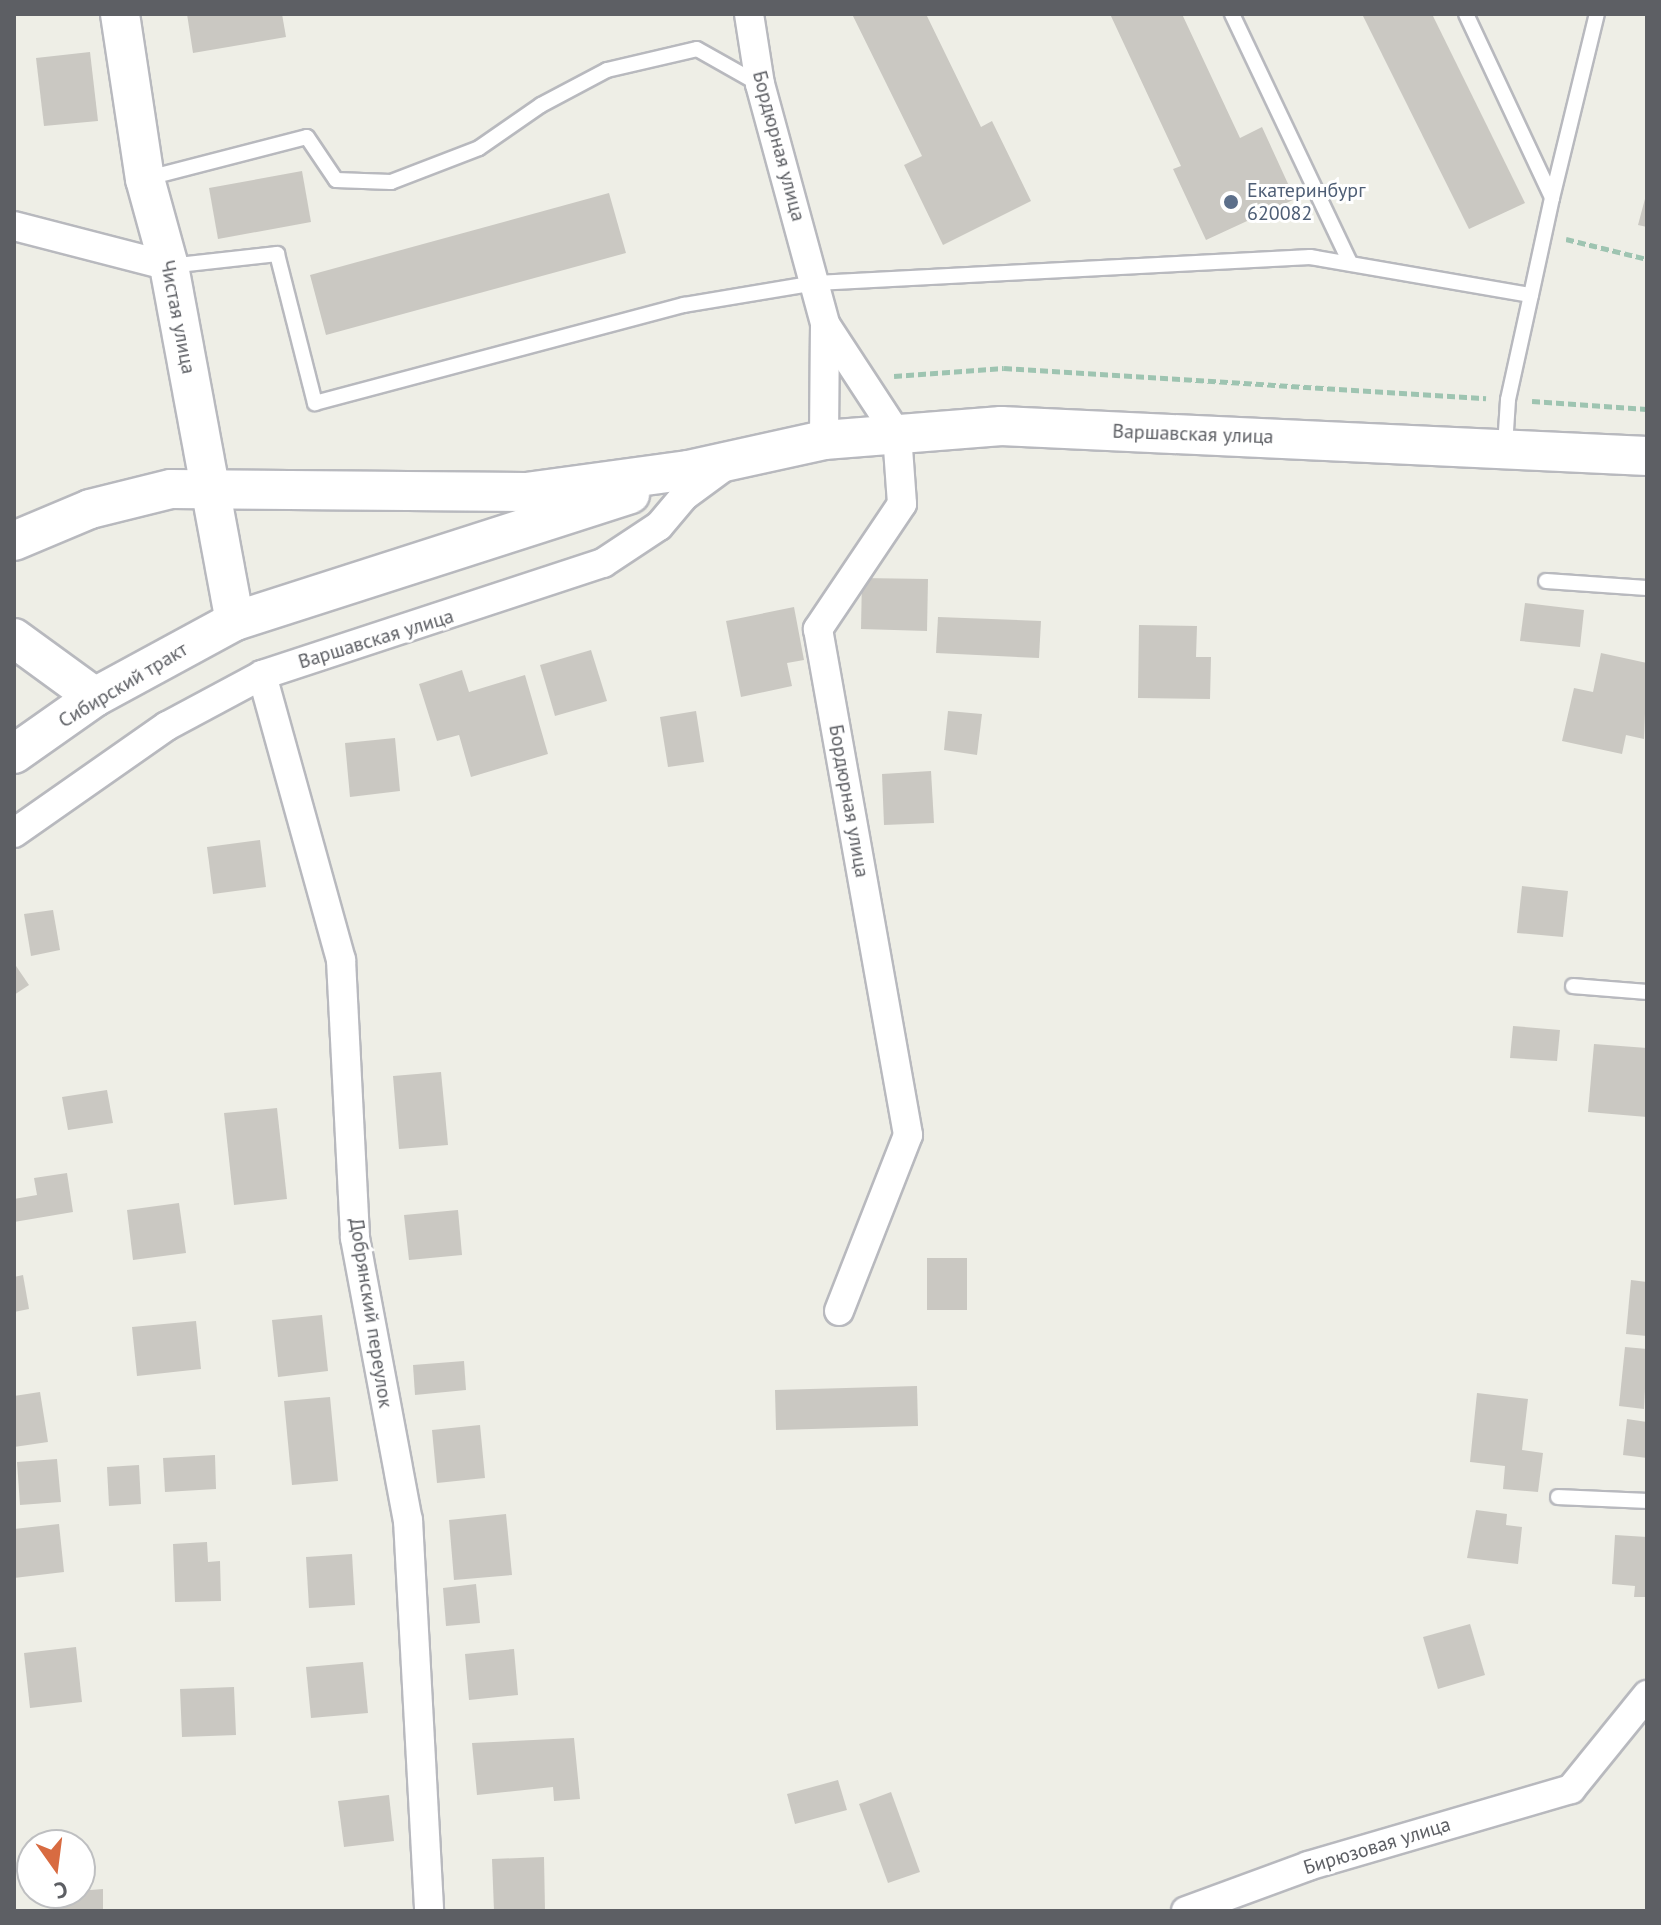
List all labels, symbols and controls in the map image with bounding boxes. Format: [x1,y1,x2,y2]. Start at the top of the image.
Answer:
street label: Бордюрная улица [747,68,811,224]
place label: Екатеринбург 620082 [1247,178,1366,225]
marker: Екатеринбург 620082 [1222,193,1240,211]
street label: Чистая улица [155,258,201,376]
street label: Варшавская улица [1112,419,1274,449]
street label: Варшавская улица [295,604,457,674]
street label: Сибирский тракт [54,637,192,733]
street label: Бордюрная улица [824,723,874,879]
street label: Добрянский переулок [344,1216,398,1410]
street label: Бирюзовая улица [1301,1812,1453,1880]
north arrow [16,1829,96,1909]
text: С [52,1875,71,1905]

